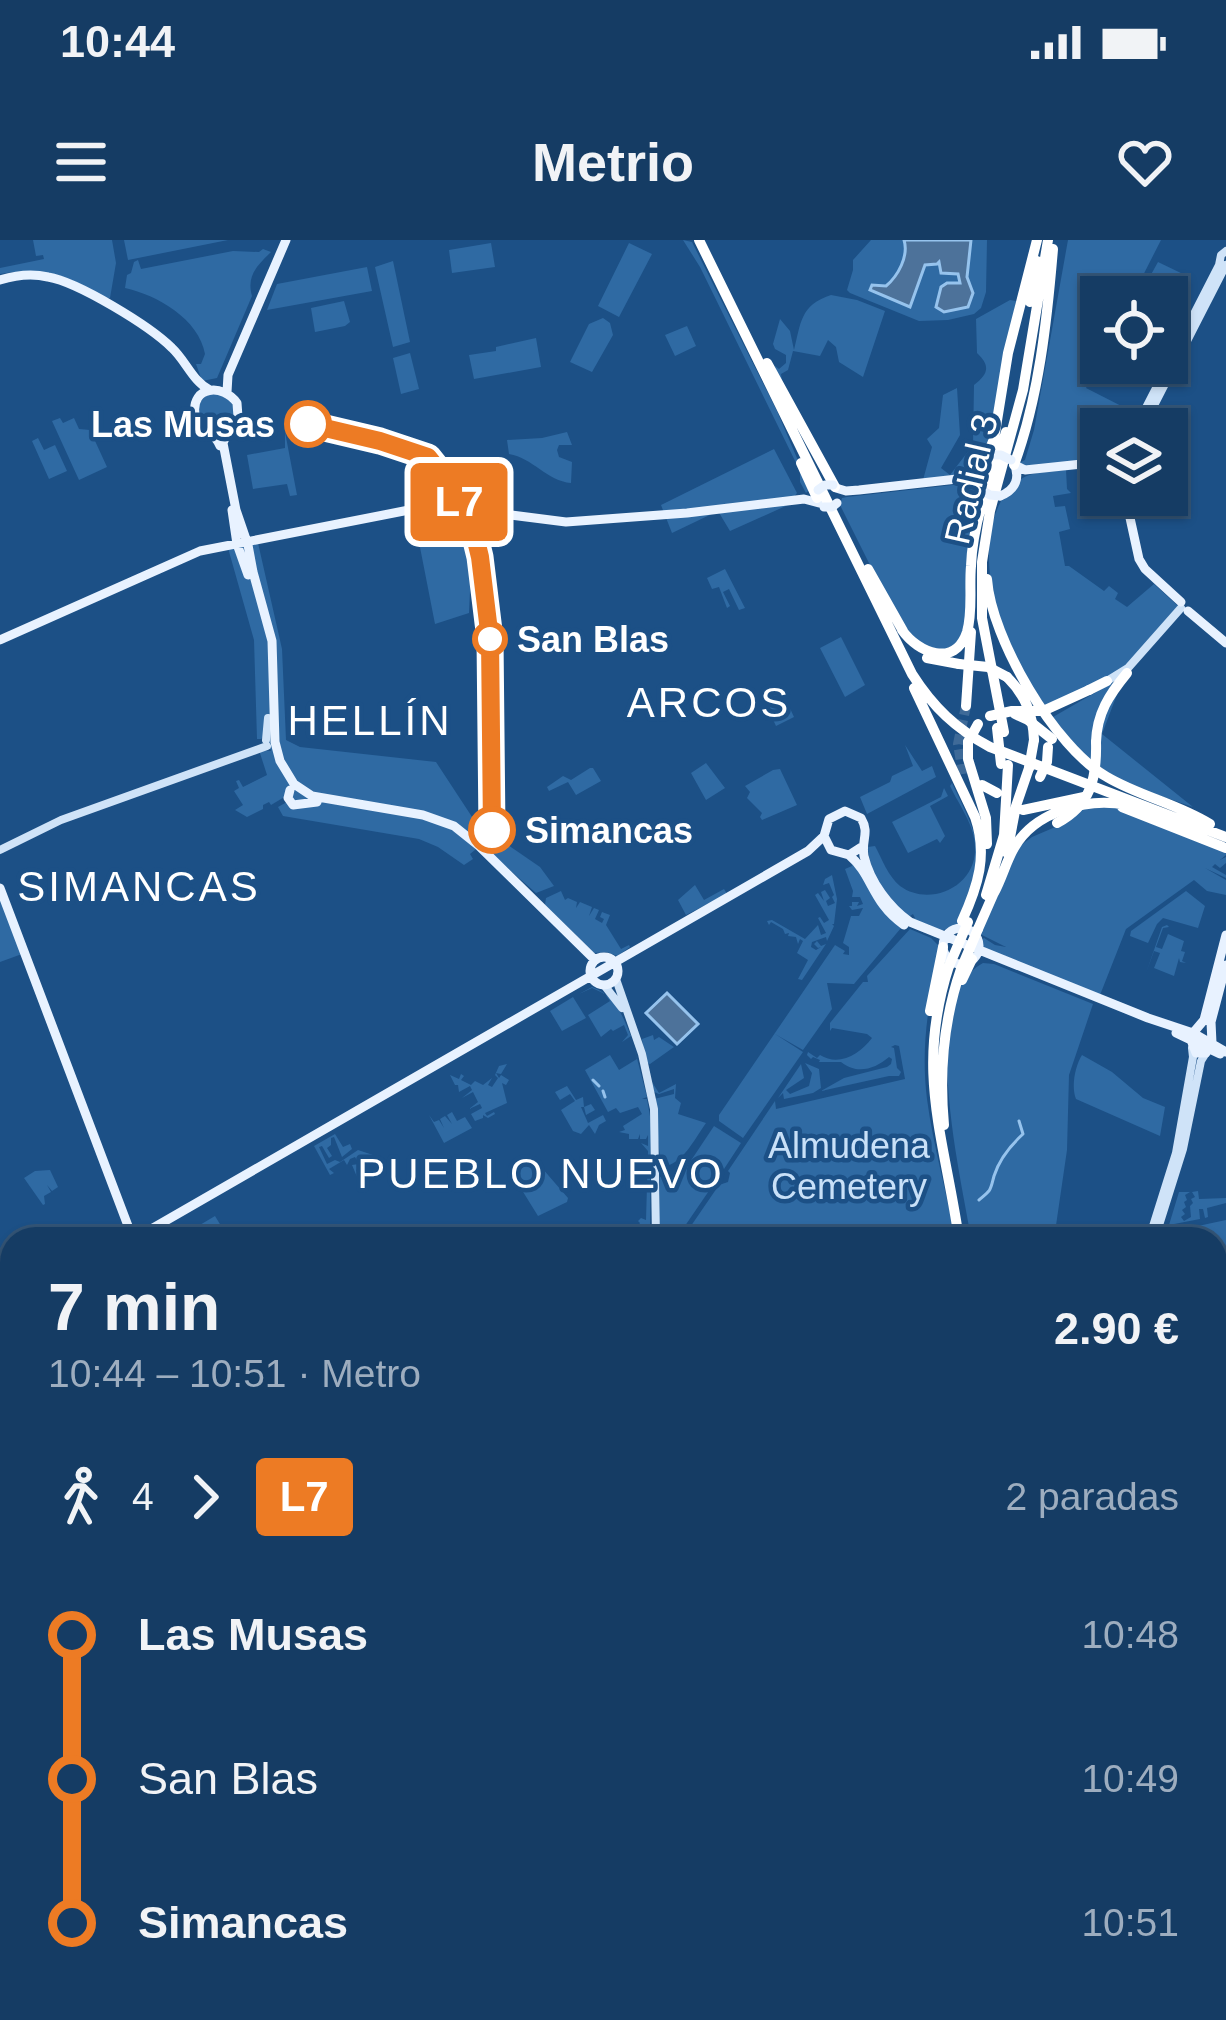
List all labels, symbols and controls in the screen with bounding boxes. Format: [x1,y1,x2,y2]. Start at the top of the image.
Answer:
text: 10:44 [60,16,175,67]
icon: menu [48,129,114,195]
icon: heart [1112,129,1178,195]
text: Metrio [532,132,694,192]
map controls [1080,276,1188,516]
button: locate [1080,276,1188,384]
marker: Las Musas [286,402,330,446]
place label: Las Musas [91,404,275,445]
button: layers [1080,408,1188,516]
street label: Radial 3 [936,410,1006,548]
line badge: L7 [405,463,513,541]
text: L7 [434,478,484,525]
place label: San Blas [517,619,669,660]
marker: San Blas [474,623,506,655]
district label: ARCOS [627,679,791,726]
district label: HELLÍN [287,697,453,744]
marker: Simancas [470,808,514,852]
place label: Simancas [525,810,693,851]
district label: SIMANCAS [17,863,261,910]
park label: Almudena Cemetery [768,1125,931,1207]
district label: PUEBLO NUEVO [357,1150,725,1197]
text: 7 min [48,1270,220,1344]
text: 2.90 € [1054,1303,1179,1354]
text: 10:44 – 10:51 · Metro [48,1352,421,1395]
icon: walk [48,1464,114,1530]
icon: forward [172,1464,238,1530]
text: L7 [280,1473,329,1520]
text: 4 [132,1475,154,1518]
text: 2 paradas [1006,1475,1179,1518]
text: Las Musas [138,1609,368,1660]
text: 10:48 [1081,1613,1179,1656]
text: San Blas [138,1753,318,1804]
text: 10:49 [1081,1757,1179,1800]
text: Simancas [138,1897,348,1948]
text: 10:51 [1081,1901,1179,1944]

